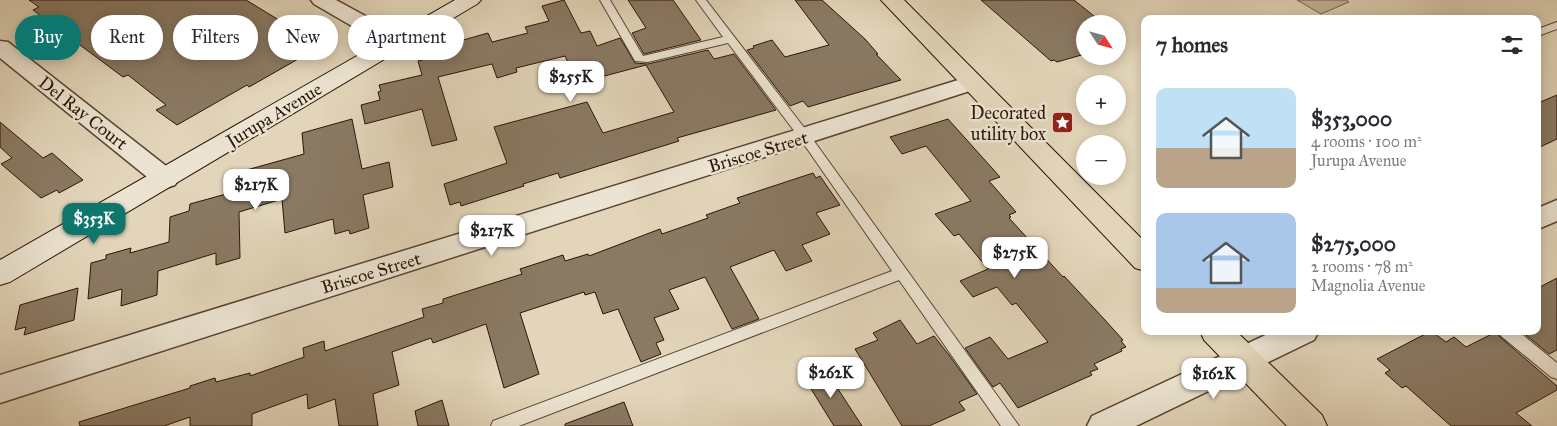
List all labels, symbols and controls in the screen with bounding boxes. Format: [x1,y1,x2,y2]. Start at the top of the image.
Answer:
chip: Buy [15,15,81,60]
chip: Rent [91,15,163,60]
chip: Filters [173,15,258,60]
chip: New [268,15,338,60]
chip: Apartment [348,15,464,60]
north arrow [1076,15,1126,65]
map controls [1076,15,1126,185]
icon: filters [1498,31,1526,59]
text: 7 homes [1156,32,1228,58]
pin: $255K [536,61,606,103]
text: $255K [549,67,593,86]
street label: Del Ray Court [34,71,132,155]
button: + [1076,75,1126,125]
street label: Jurupa Avenue [221,78,326,154]
place label: Decorated utility box [970,102,1046,145]
text: $353,000 [1311,106,1392,132]
icon: home [1196,108,1256,168]
place icon: Decorated utility box [1050,111,1074,135]
street label: Briscoe Street [706,126,811,178]
text: 4 rooms · 100 m² [1311,132,1422,151]
button: − [1076,135,1126,185]
text: Jurupa Avenue [1311,151,1407,170]
pin: $217K [221,168,291,211]
text: $217K [234,175,278,194]
pin: $353K [59,202,129,245]
text: $353K [73,209,115,228]
pin: $217K [457,214,527,257]
text: $217K [470,221,514,240]
text: $275,000 [1311,231,1396,257]
icon: home [1196,233,1256,293]
pin: $275K [980,236,1050,279]
text: $275K [993,243,1037,262]
street label: Briscoe Street [319,247,424,299]
text: 2 rooms · 78 m² [1311,257,1413,276]
text: Magnolia Avenue [1311,276,1425,295]
pin: $262K [796,356,866,399]
pin: $162K [1179,358,1249,400]
text: $262K [809,363,853,382]
text: $162K [1192,364,1236,383]

